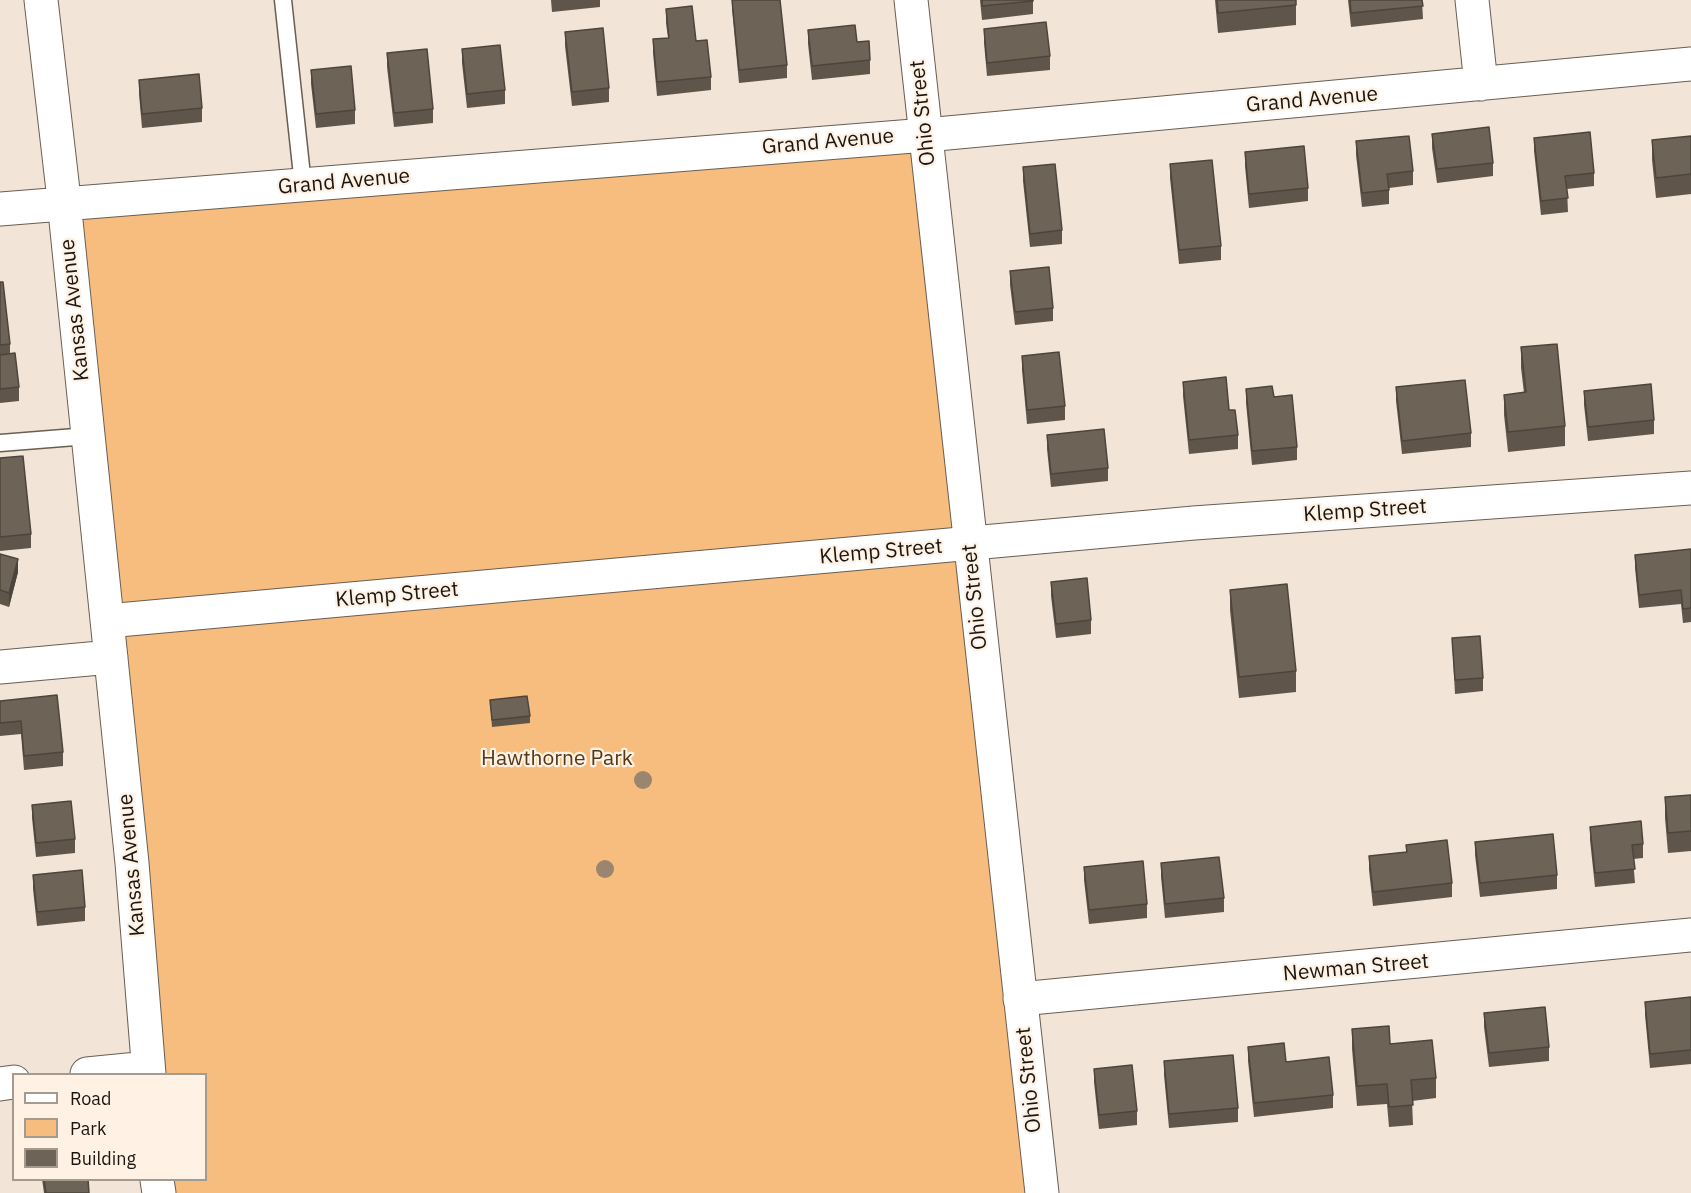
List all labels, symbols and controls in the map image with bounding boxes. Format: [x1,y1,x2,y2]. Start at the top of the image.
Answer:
street label: Ohio Street [905,59,941,167]
street label: Grand Avenue [1245,82,1379,118]
street label: Grand Avenue [761,124,895,160]
street label: Grand Avenue [277,164,411,200]
street label: Kansas Avenue [55,238,95,382]
street label: Klemp Street [1302,494,1428,528]
street label: Klemp Street [818,534,944,570]
street label: Ohio Street [957,543,993,651]
street label: Klemp Street [334,577,460,613]
park label: Hawthorne Park [481,746,633,772]
street label: Kansas Avenue [113,793,151,937]
street label: Newman Street [1282,949,1430,987]
street label: Ohio Street [1011,1026,1047,1134]
legend [12,1073,207,1181]
text: Road [70,1087,111,1110]
text: Park [70,1117,106,1140]
text: Building [70,1147,136,1170]

